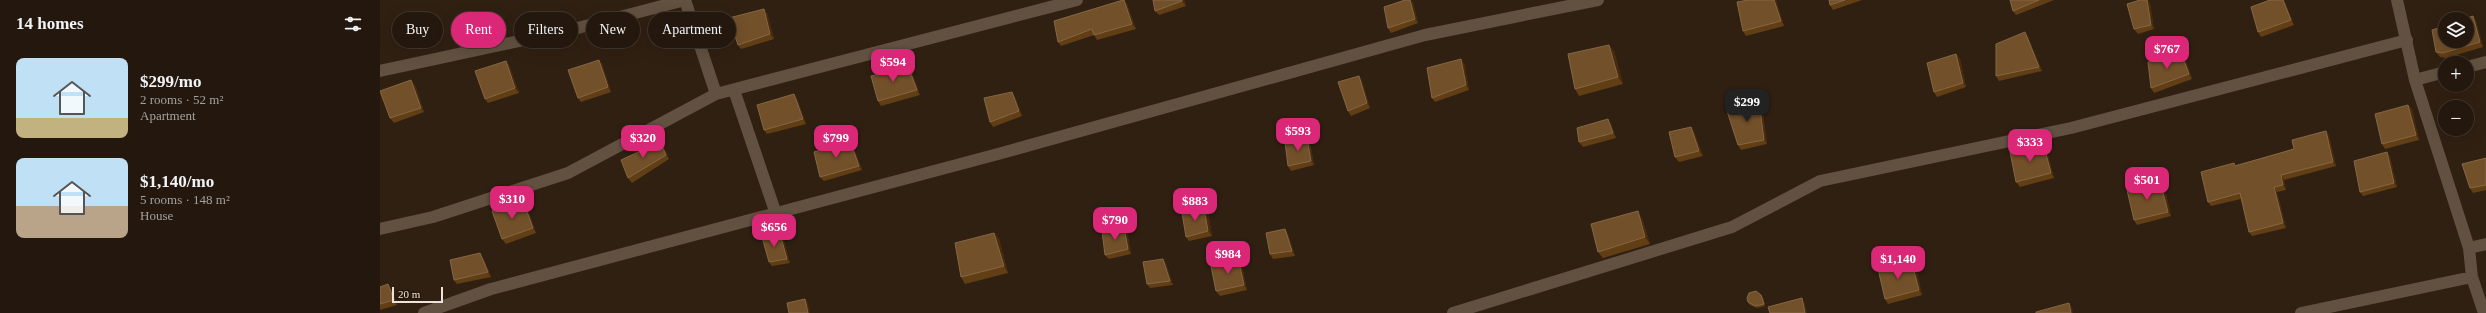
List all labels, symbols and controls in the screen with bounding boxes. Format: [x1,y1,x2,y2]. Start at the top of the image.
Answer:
chip: Buy [392,12,443,48]
chip: Rent [451,12,506,48]
chip: Filters [514,12,578,48]
chip: New [586,12,640,48]
chip: Apartment [648,12,736,48]
map controls [2438,12,2474,136]
button: layers [2438,12,2474,48]
icon: filters [342,13,364,35]
text: 14 homes [16,14,84,33]
pin: $767 [2143,36,2191,70]
text: $767 [2154,41,2180,56]
pin: $594 [869,49,917,83]
text: $594 [880,54,906,69]
button: + [2438,56,2474,92]
text: $299/mo [140,72,201,91]
icon: home [48,74,96,122]
pin: $299 [1723,89,1771,123]
text: 2 rooms · 52 m² [140,92,223,107]
text: $299 [1734,94,1760,109]
button: − [2438,100,2474,136]
text: Apartment [140,108,196,123]
pin: $593 [1274,118,1322,152]
text: $593 [1285,123,1311,138]
pin: $320 [619,125,667,159]
pin: $799 [812,125,860,159]
pin: $333 [2006,129,2054,163]
text: $320 [630,130,656,145]
text: $799 [823,130,849,145]
text: $333 [2017,134,2043,149]
pin: $501 [2123,167,2171,201]
text: $1,140/mo [140,172,214,191]
text: $501 [2134,172,2160,187]
icon: home [48,174,96,222]
pin: $310 [488,186,536,220]
pin: $883 [1171,188,1219,222]
text: $310 [499,191,525,206]
text: 5 rooms · 148 m² [140,192,230,207]
text: $883 [1182,193,1208,208]
pin: $790 [1091,207,1139,241]
text: House [140,208,173,223]
text: $790 [1102,212,1128,227]
pin: $656 [750,214,798,248]
text: $656 [761,219,787,234]
pin: $984 [1204,241,1252,275]
text: $984 [1215,246,1241,261]
pin: $1,140 [1865,246,1931,280]
text: $1,140 [1880,251,1916,266]
scale bar [392,285,443,304]
text: 20 m [398,288,420,300]

